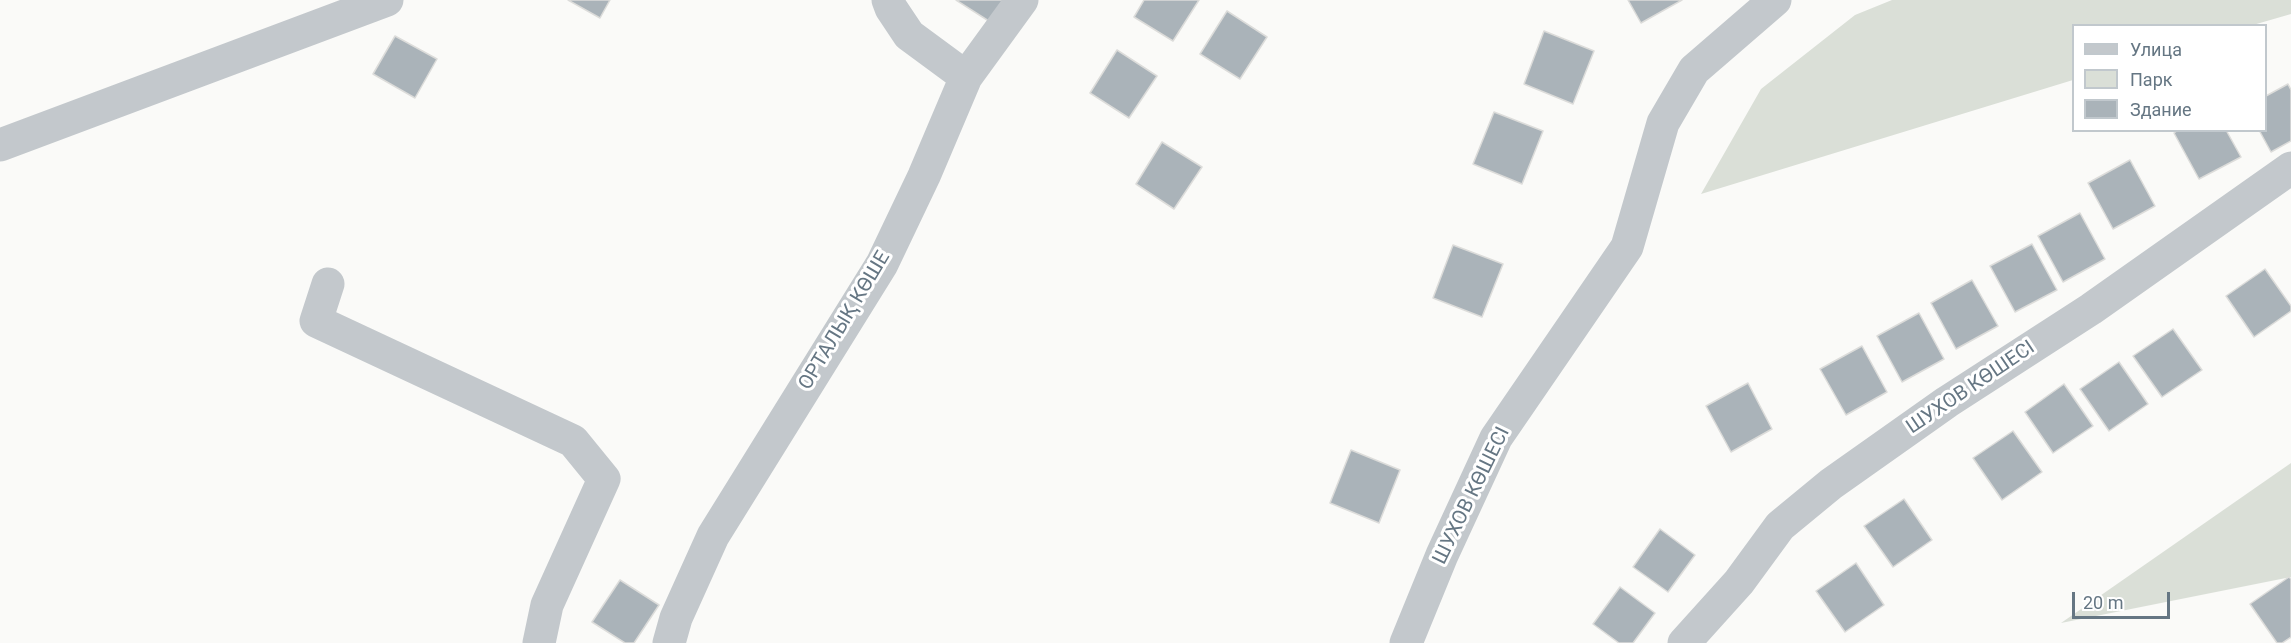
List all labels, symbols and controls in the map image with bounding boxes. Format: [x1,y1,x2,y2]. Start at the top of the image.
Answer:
legend [2072,24,2267,132]
text: Улица [2130,39,2182,60]
text: Парк [2130,69,2172,90]
text: Здание [2130,99,2192,120]
street label: ОРТАЛЫҚ КӨШЕ [794,247,896,395]
street label: ШУХОВ КӨШЕСІ [1902,336,2040,440]
street label: ШУХОВ КӨШЕСІ [1428,423,1516,569]
scale bar [2075,580,2172,618]
text: 20 m [2083,592,2123,613]

